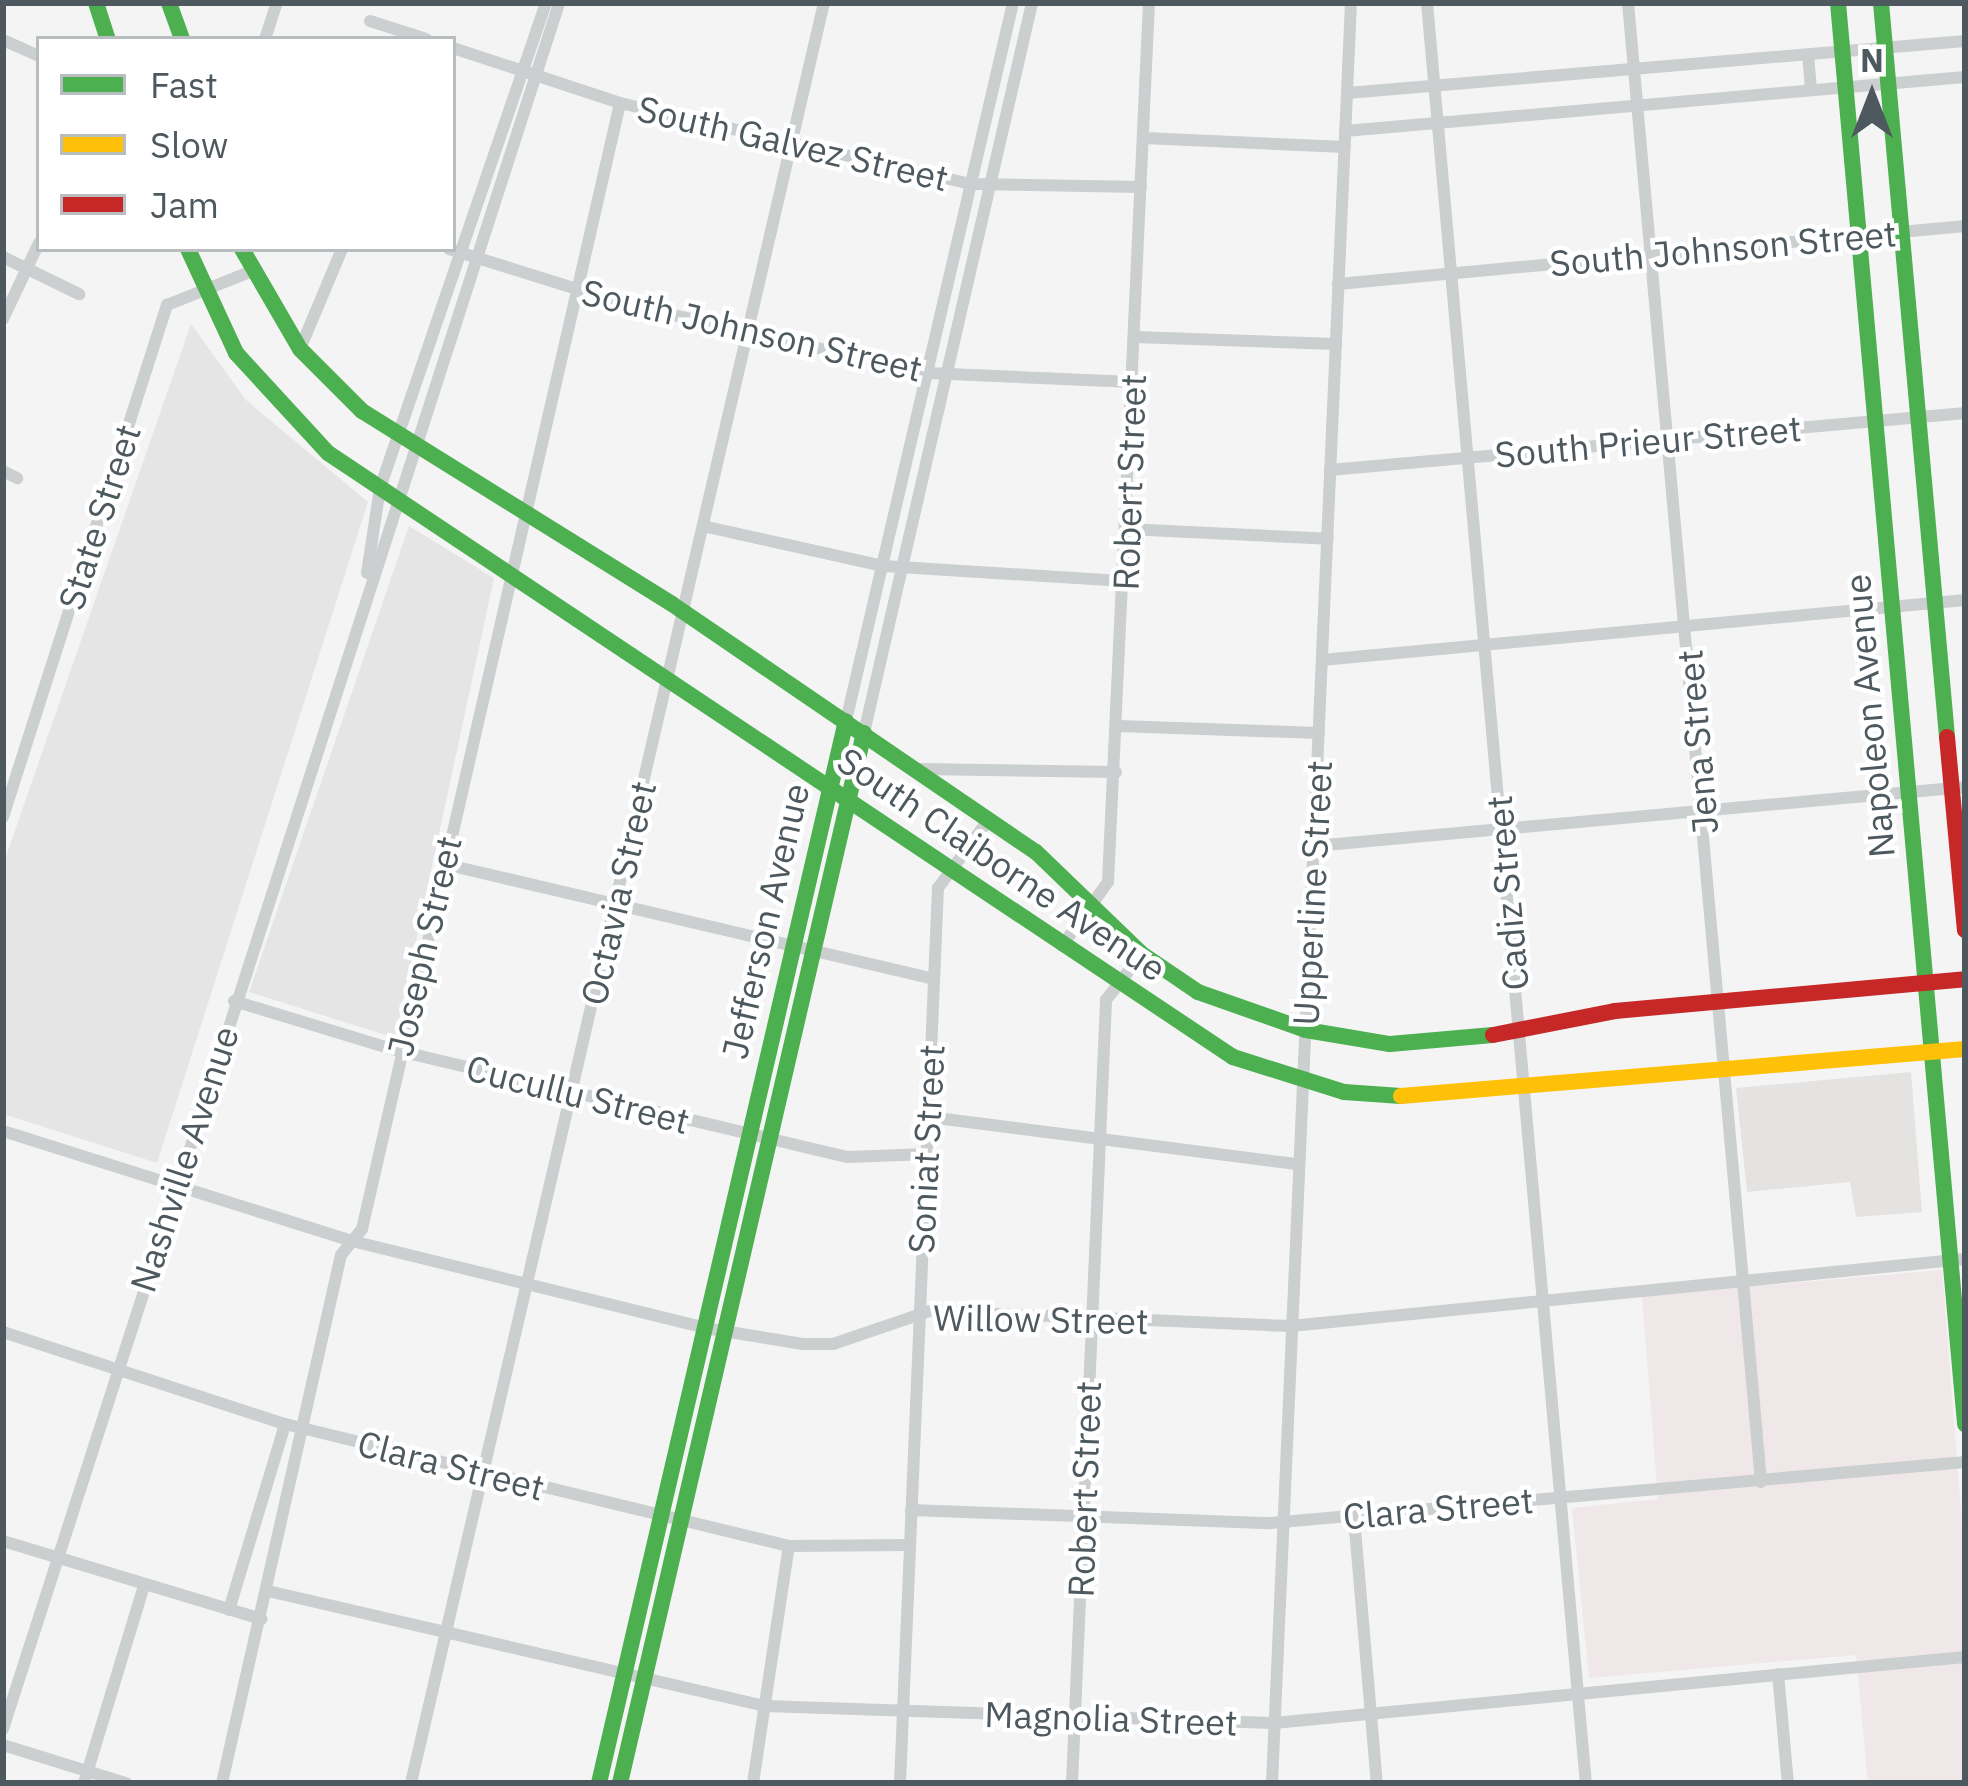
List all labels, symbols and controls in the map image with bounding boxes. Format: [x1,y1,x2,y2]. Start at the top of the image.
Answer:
legend [36,36,456,252]
north arrow [1812,36,1932,156]
text: N [1860,38,1884,81]
text: Fast [150,61,218,108]
street label: South Galvez Street [633,86,953,200]
text: Slow [150,121,228,168]
text: Jam [150,181,219,228]
street label: South Johnson Street [1548,211,1898,285]
street label: South Johnson Street [578,270,926,390]
street label: Robert Street [1104,373,1154,591]
street label: South Prieur Street [1493,406,1803,476]
street label: State Street [49,419,149,615]
street label: Napoleon Avenue [1835,572,1903,860]
street label: Jena Street [1667,648,1727,836]
street label: South Claiborne Avenue [830,738,1174,990]
street label: Upperline Street [1283,759,1341,1027]
street label: Octavia Street [571,777,665,1009]
street label: Jefferson Avenue [712,779,818,1063]
street label: Cadiz Street [1477,794,1537,992]
street label: Joseph Street [378,832,470,1060]
street label: Nashville Avenue [121,1021,247,1297]
street label: Soniat Street [899,1043,953,1255]
street label: Cucullu Street [462,1045,694,1143]
street label: Willow Street [933,1296,1149,1342]
street label: Robert Street [1059,1380,1109,1598]
street label: Clara Street [353,1421,549,1509]
street label: Clara Street [1341,1478,1535,1538]
street label: Magnolia Street [984,1692,1238,1744]

